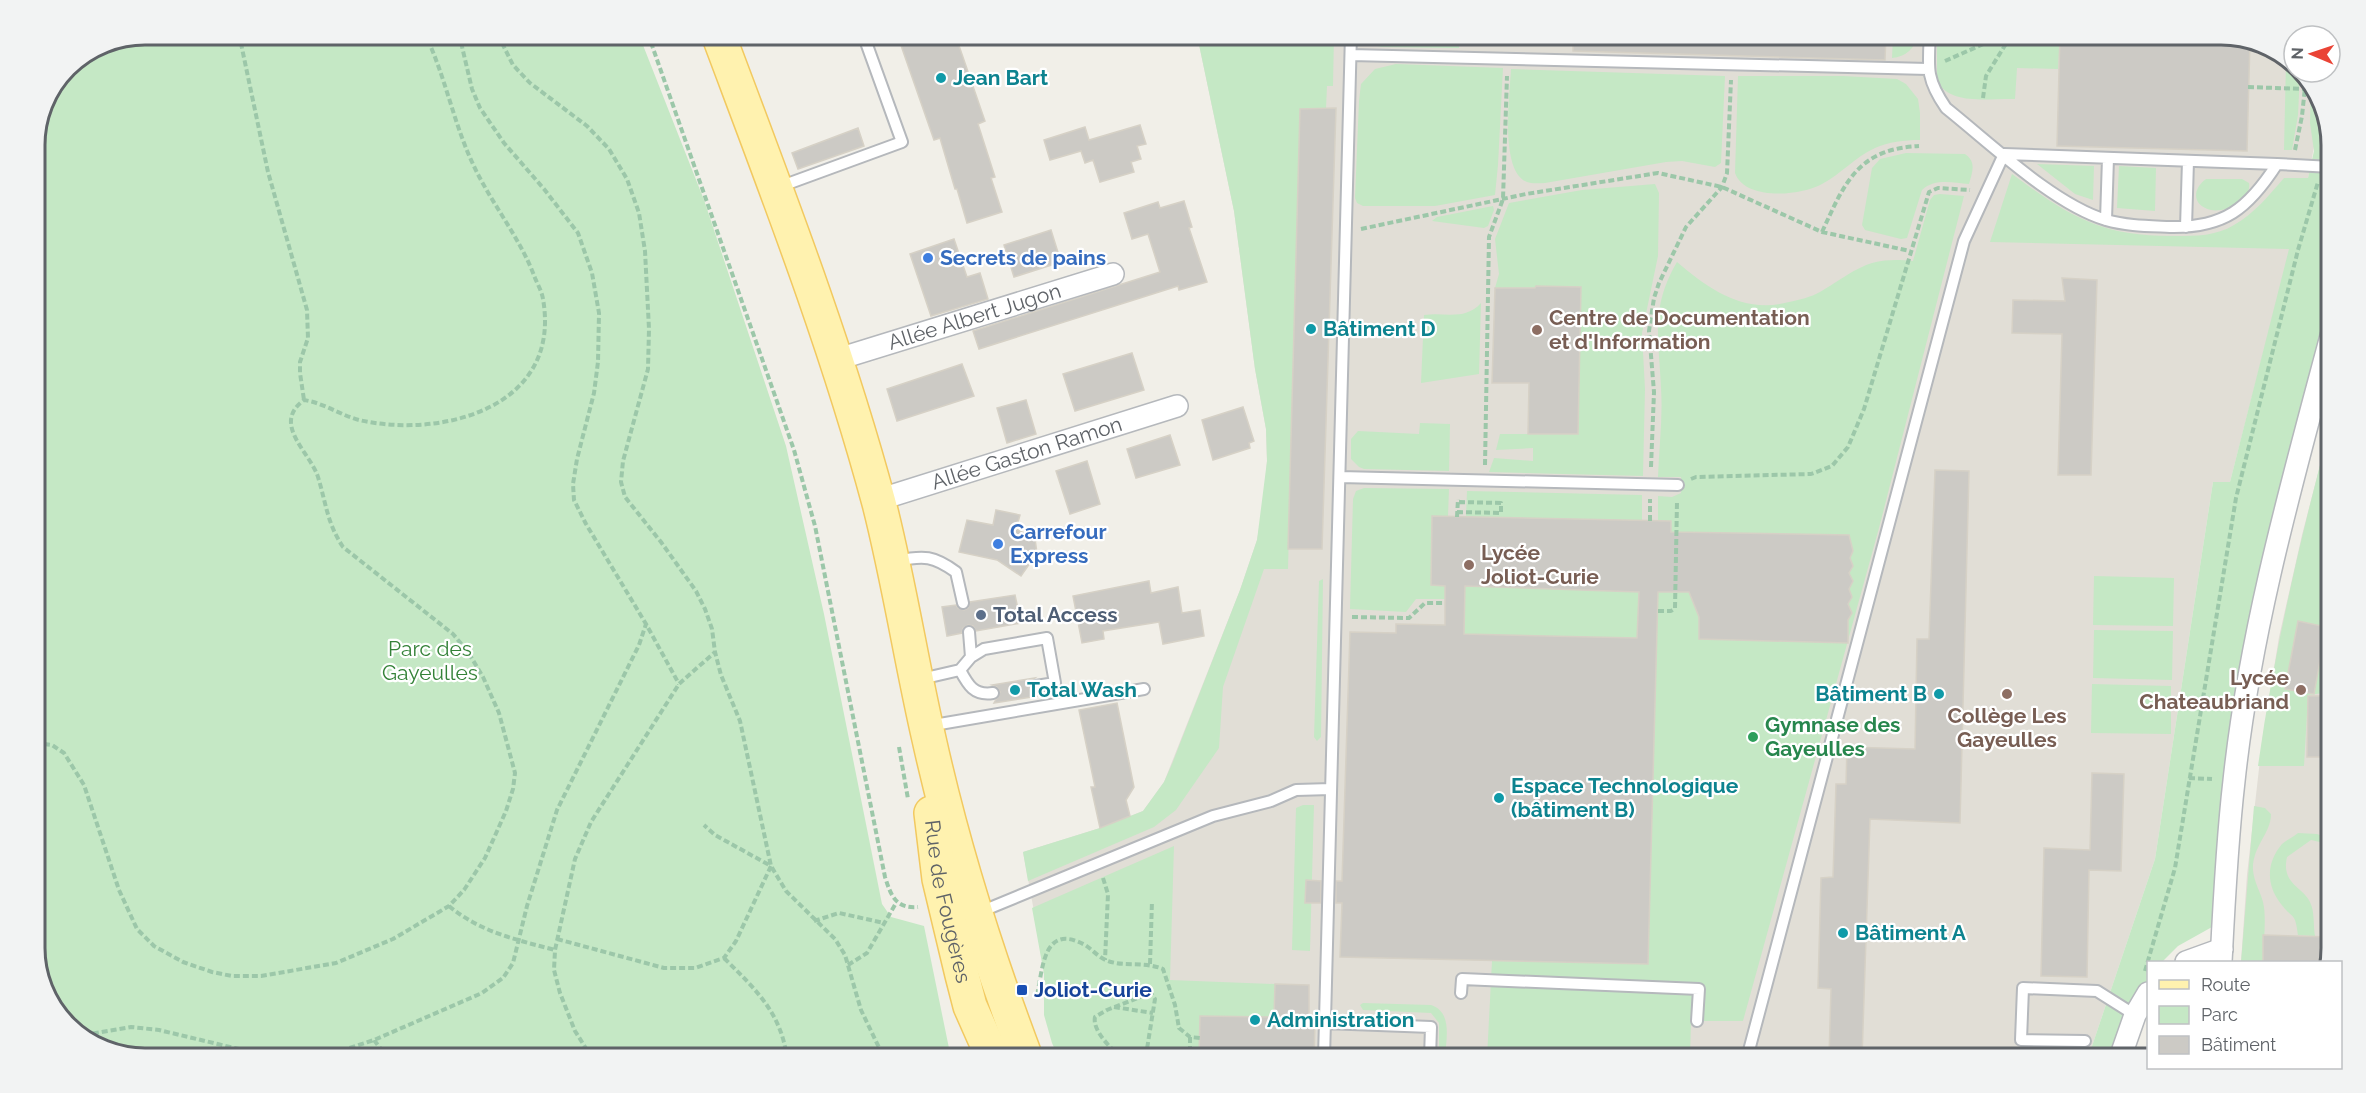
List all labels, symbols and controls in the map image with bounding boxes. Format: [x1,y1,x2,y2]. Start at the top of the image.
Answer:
north arrow [2282,24,2342,84]
text: N [2288,47,2307,60]
place label: Jean Bart [953,65,1048,90]
marker: Jean Bart [934,71,948,85]
place label: Secrets de pains [940,245,1106,270]
marker: Secrets de pains [921,251,935,265]
street label: Allée Albert Jugon [885,278,1064,355]
place label: Centre de Documentation et d'Information [1549,305,1810,354]
place label: Bâtiment D [1323,316,1436,341]
marker: Bâtiment D [1304,322,1318,336]
marker: Centre de Documentation et d'Information [1530,323,1544,337]
street label: Allée Gaston Ramon [928,411,1125,494]
place label: Carrefour Express [1010,519,1107,568]
marker: Carrefour Express [991,537,1005,551]
place label: Lycée Joliot-Curie [1481,540,1599,589]
marker: Lycée Joliot-Curie [1462,558,1476,572]
place label: Total Access [993,602,1118,627]
marker: Total Access [974,608,988,622]
park label: Parc des Gayeulles [382,636,478,685]
place label: Lycée Chateaubriand [2139,665,2289,714]
place label: Total Wash [1027,677,1137,702]
place label: Bâtiment B [1815,681,1927,706]
marker: Total Wash [1008,683,1022,697]
marker: Lycée Chateaubriand [2294,683,2308,697]
marker: Bâtiment B [1932,687,1946,701]
marker: Collège Les Gayeulles [2000,687,2014,701]
place label: Collège Les Gayeulles [1947,703,2067,752]
place label: Gymnase des Gayeulles [1765,712,1900,761]
marker: Gymnase des Gayeulles [1746,730,1760,744]
place label: Espace Technologique (bâtiment B) [1511,773,1739,822]
marker: Espace Technologique (bâtiment B) [1492,791,1506,805]
street label: Rue de Fougères [920,818,977,986]
place label: Bâtiment A [1855,920,1967,945]
marker: Bâtiment A [1836,926,1850,940]
legend [2147,961,2342,1069]
text: Route [2201,974,2251,995]
place label: Joliot-Curie [1034,977,1152,1002]
marker: Joliot-Curie [1015,983,1029,997]
text: Parc [2201,1004,2238,1025]
place label: Administration [1267,1007,1415,1032]
marker: Administration [1248,1013,1262,1027]
text: Bâtiment [2201,1034,2276,1055]

